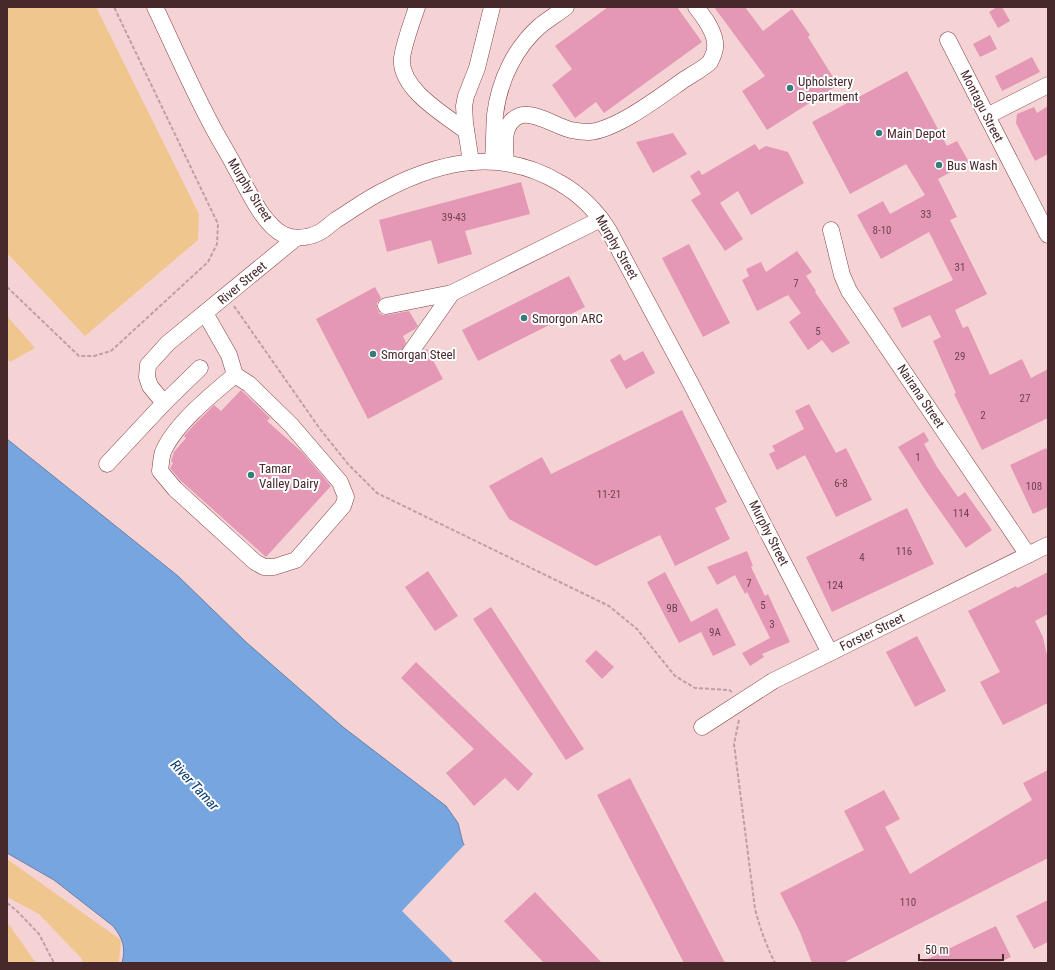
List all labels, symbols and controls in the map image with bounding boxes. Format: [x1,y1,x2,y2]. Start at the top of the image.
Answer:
street label: Montagu Street [957,67,1007,145]
place label: Upholstery Department [798,74,858,104]
marker: Upholstery Department [785,83,795,93]
place label: Main Depot [887,126,946,141]
marker: Main Depot [874,128,884,138]
street label: Murphy Street [225,156,275,224]
place label: Bus Wash [947,158,997,173]
marker: Bus Wash [934,160,944,170]
house number: 33 [921,208,931,221]
house number: 39-43 [442,211,466,224]
street label: Murphy Street [593,212,641,282]
house number: 8-10 [872,224,892,237]
street label: River Street [215,258,269,308]
house number: 31 [955,261,965,274]
house number: 7 [793,277,799,290]
place label: Smorgon ARC [532,311,603,326]
marker: Smorgon ARC [519,313,529,323]
house number: 5 [815,325,821,338]
place label: Smorgan Steel [381,347,456,362]
marker: Smorgan Steel [368,349,378,359]
house number: 29 [955,350,965,363]
street label: Nairana Street [894,361,948,431]
house number: 27 [1020,392,1030,405]
house number: 2 [980,409,986,422]
house number: 1 [915,451,921,464]
place label: Tamar Valley Dairy [259,461,319,491]
marker: Tamar Valley Dairy [246,470,256,480]
house number: 6-8 [834,477,848,490]
house number: 108 [1026,480,1042,493]
house number: 11-21 [597,488,621,501]
street label: Murphy Street [746,498,792,568]
house number: 114 [953,507,970,520]
house number: 116 [896,545,912,558]
house number: 4 [859,551,865,564]
house number: 7 [746,577,752,590]
house number: 124 [827,579,844,592]
house number: 5 [760,599,766,612]
house number: 9B [666,602,678,615]
street label: Forster Street [837,610,907,654]
house number: 3 [769,618,775,631]
house number: 9A [709,626,722,639]
water label: River Tamar [168,756,223,814]
house number: 110 [900,896,916,909]
scale bar [919,936,1003,962]
text: 50 m [925,943,949,957]

